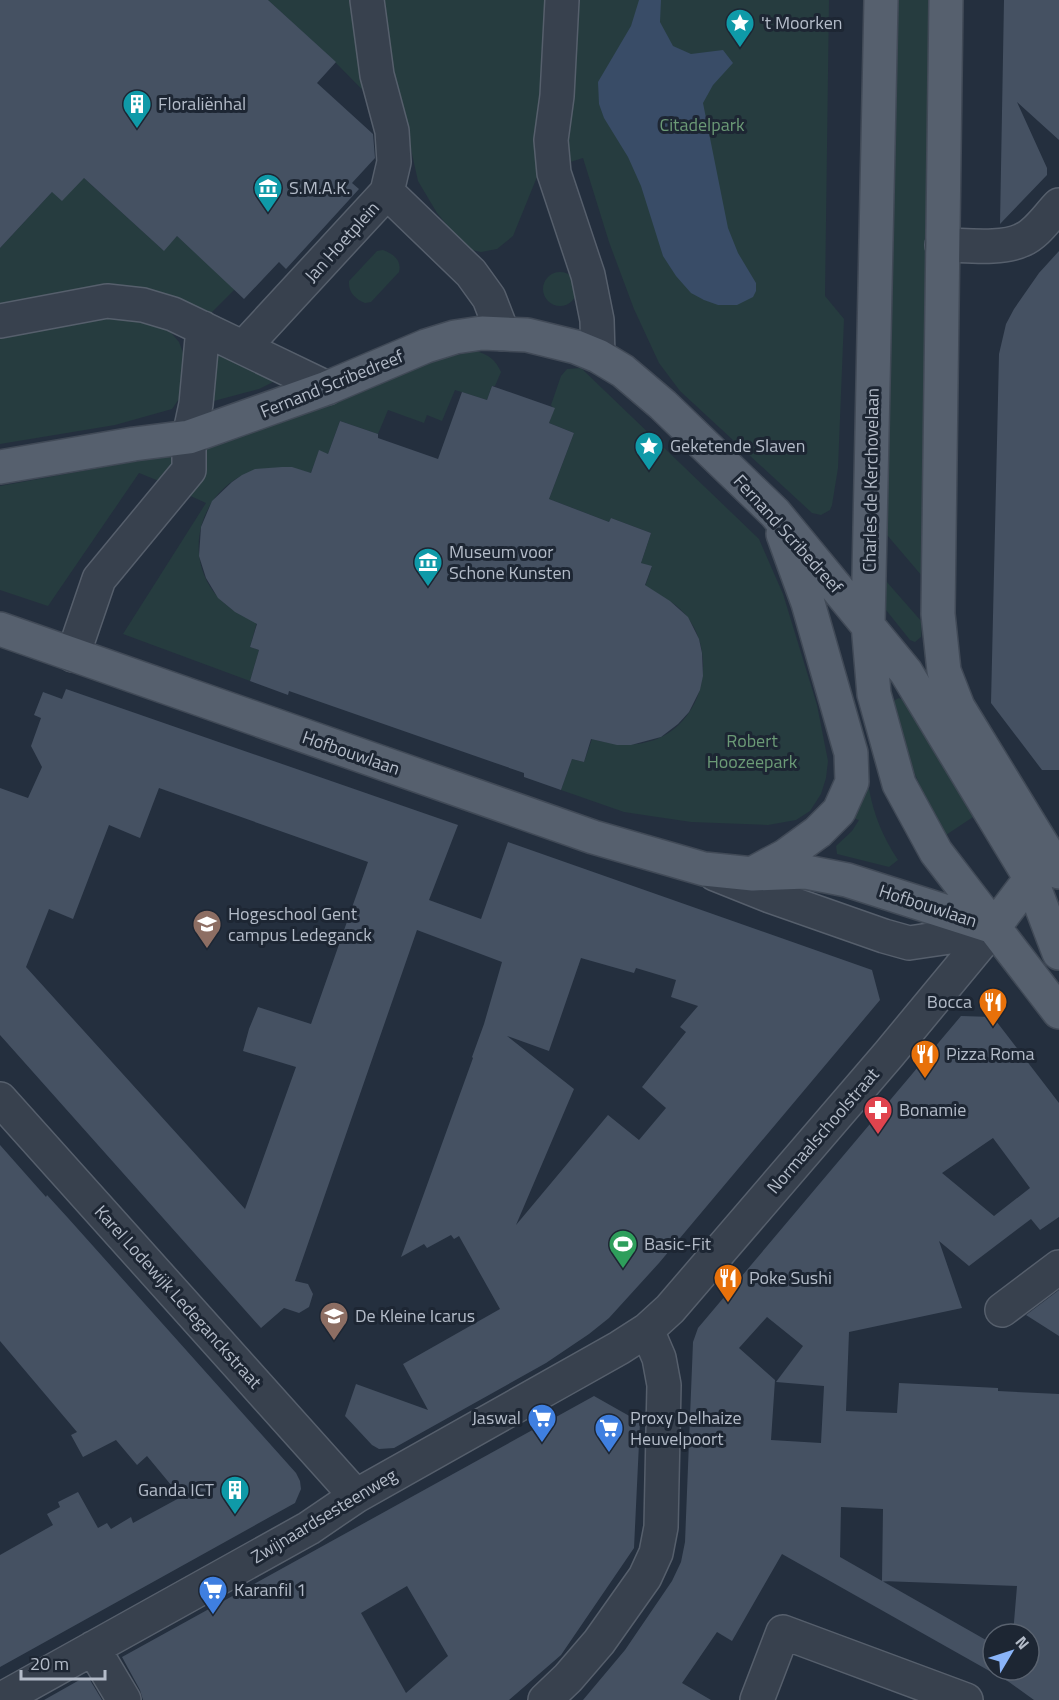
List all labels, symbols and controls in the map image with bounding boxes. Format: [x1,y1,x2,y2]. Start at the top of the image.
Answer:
place icon: 't Moorken [724,7,756,49]
place label: 't Moorken [761,9,842,36]
building icon: Floraliënhal [121,88,153,130]
place label: Floraliënhal [158,90,246,117]
park label: Citadelpark [659,111,745,138]
museum icon: S.M.A.K. [252,172,284,214]
place label: S.M.A.K. [289,174,350,201]
street label: Jan Hoetplein [298,195,385,288]
street label: Fernand Scribedreef [256,342,408,425]
street label: Charles de Kerchovelaan [855,388,886,572]
place icon: Geketende Slaven [633,430,665,472]
place label: Geketende Slaven [670,432,805,459]
street label: Fernand Scribedreef [727,468,849,599]
place label: Museum voor Schone Kunsten [449,538,571,586]
museum icon: Museum voor Schone Kunsten [412,546,444,588]
street label: Hofbouwlaan [299,723,404,782]
park label: Robert Hoozeepark [707,727,798,775]
street label: Hofbouwlaan [876,877,981,934]
place label: Hogeschool Gent campus Ledeganck [228,900,372,948]
school or university icon: Hogeschool Gent campus Ledeganck [191,908,223,950]
restaurant icon: Bocca [977,986,1009,1028]
place label: Bocca [927,988,972,1015]
restaurant icon: Pizza Roma [909,1038,941,1080]
place label: Pizza Roma [946,1040,1034,1067]
street label: Normaalschoolstraat [760,1061,886,1200]
pharmacy icon: Bonamie [862,1094,894,1136]
place label: Bonamie [899,1096,966,1123]
street label: Karel Lodewijk Ledeganckstraat [88,1199,269,1395]
sports icon: Basic-Fit [607,1228,639,1270]
place label: Basic-Fit [644,1230,712,1257]
restaurant icon: Poke Sushi [712,1262,744,1304]
place label: Poke Sushi [749,1264,832,1291]
school or university icon: De Kleine Icarus [318,1300,350,1342]
place label: De Kleine Icarus [355,1302,475,1329]
supermarket icon: Jaswal [526,1402,558,1444]
place label: Jaswal [472,1404,521,1431]
place label: Proxy Delhaize Heuvelpoort [630,1404,742,1452]
supermarket icon: Proxy Delhaize Heuvelpoort [593,1412,625,1454]
street label: Zwijnaardsesteenweg [246,1461,402,1570]
building icon: Ganda ICT [219,1474,251,1516]
place label: Ganda ICT [138,1476,215,1503]
supermarket icon: Karanfil 1 [197,1574,229,1616]
place label: Karanfil 1 [234,1576,306,1603]
north arrow [981,1622,1041,1682]
text: N [1010,1631,1035,1654]
scale bar [21,1643,105,1681]
text: 20 m [30,1650,69,1677]

